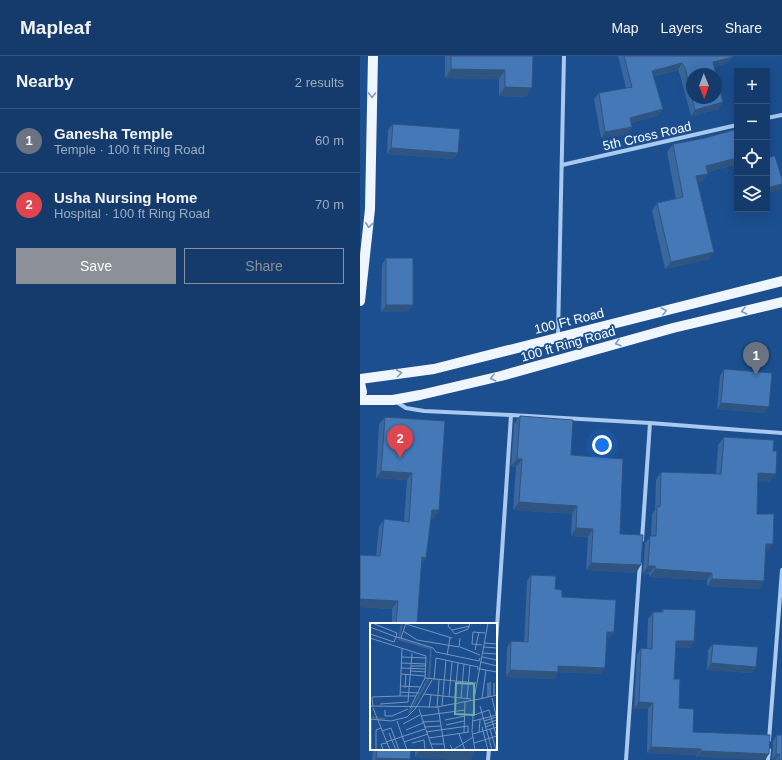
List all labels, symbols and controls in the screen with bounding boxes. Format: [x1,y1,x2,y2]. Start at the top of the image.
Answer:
text: Mapleaf [20,17,91,38]
text: Map [611,20,639,36]
text: Layers [661,20,703,36]
text: Share [725,20,762,36]
north arrow [686,68,722,104]
map controls [734,68,770,212]
button: + [734,68,770,104]
text: Nearby [16,72,74,91]
text: 2 results [295,75,344,90]
one-way arrow [368,92,376,98]
button: − [734,104,770,140]
street label: 5th Cross Road [601,119,693,153]
text: Ganesha Temple [54,125,173,142]
text: 1 [25,133,33,148]
text: 60 m [315,133,344,148]
button: locate [734,140,770,176]
text: Temple · 100 ft Ring Road [54,142,205,157]
button: layers [734,176,770,212]
text: Usha Nursing Home [54,189,197,206]
text: 2 [25,197,33,212]
text: 70 m [315,197,344,212]
text: Hospital · 100 ft Ring Road [54,206,210,221]
one-way arrow [364,222,373,228]
button: Save [16,248,176,284]
button: Share [184,248,344,284]
street label: 100 Ft Road [532,305,606,337]
one-way arrow [741,306,747,314]
one-way arrow [661,307,667,315]
street label: 100 ft Ring Road [519,323,617,365]
one-way arrow [615,338,622,347]
pin: 1 [743,342,769,375]
one-way arrow [396,369,402,378]
one-way arrow [490,373,496,381]
pin: 2 [387,425,413,458]
your location [592,435,612,455]
inset map [370,623,497,750]

